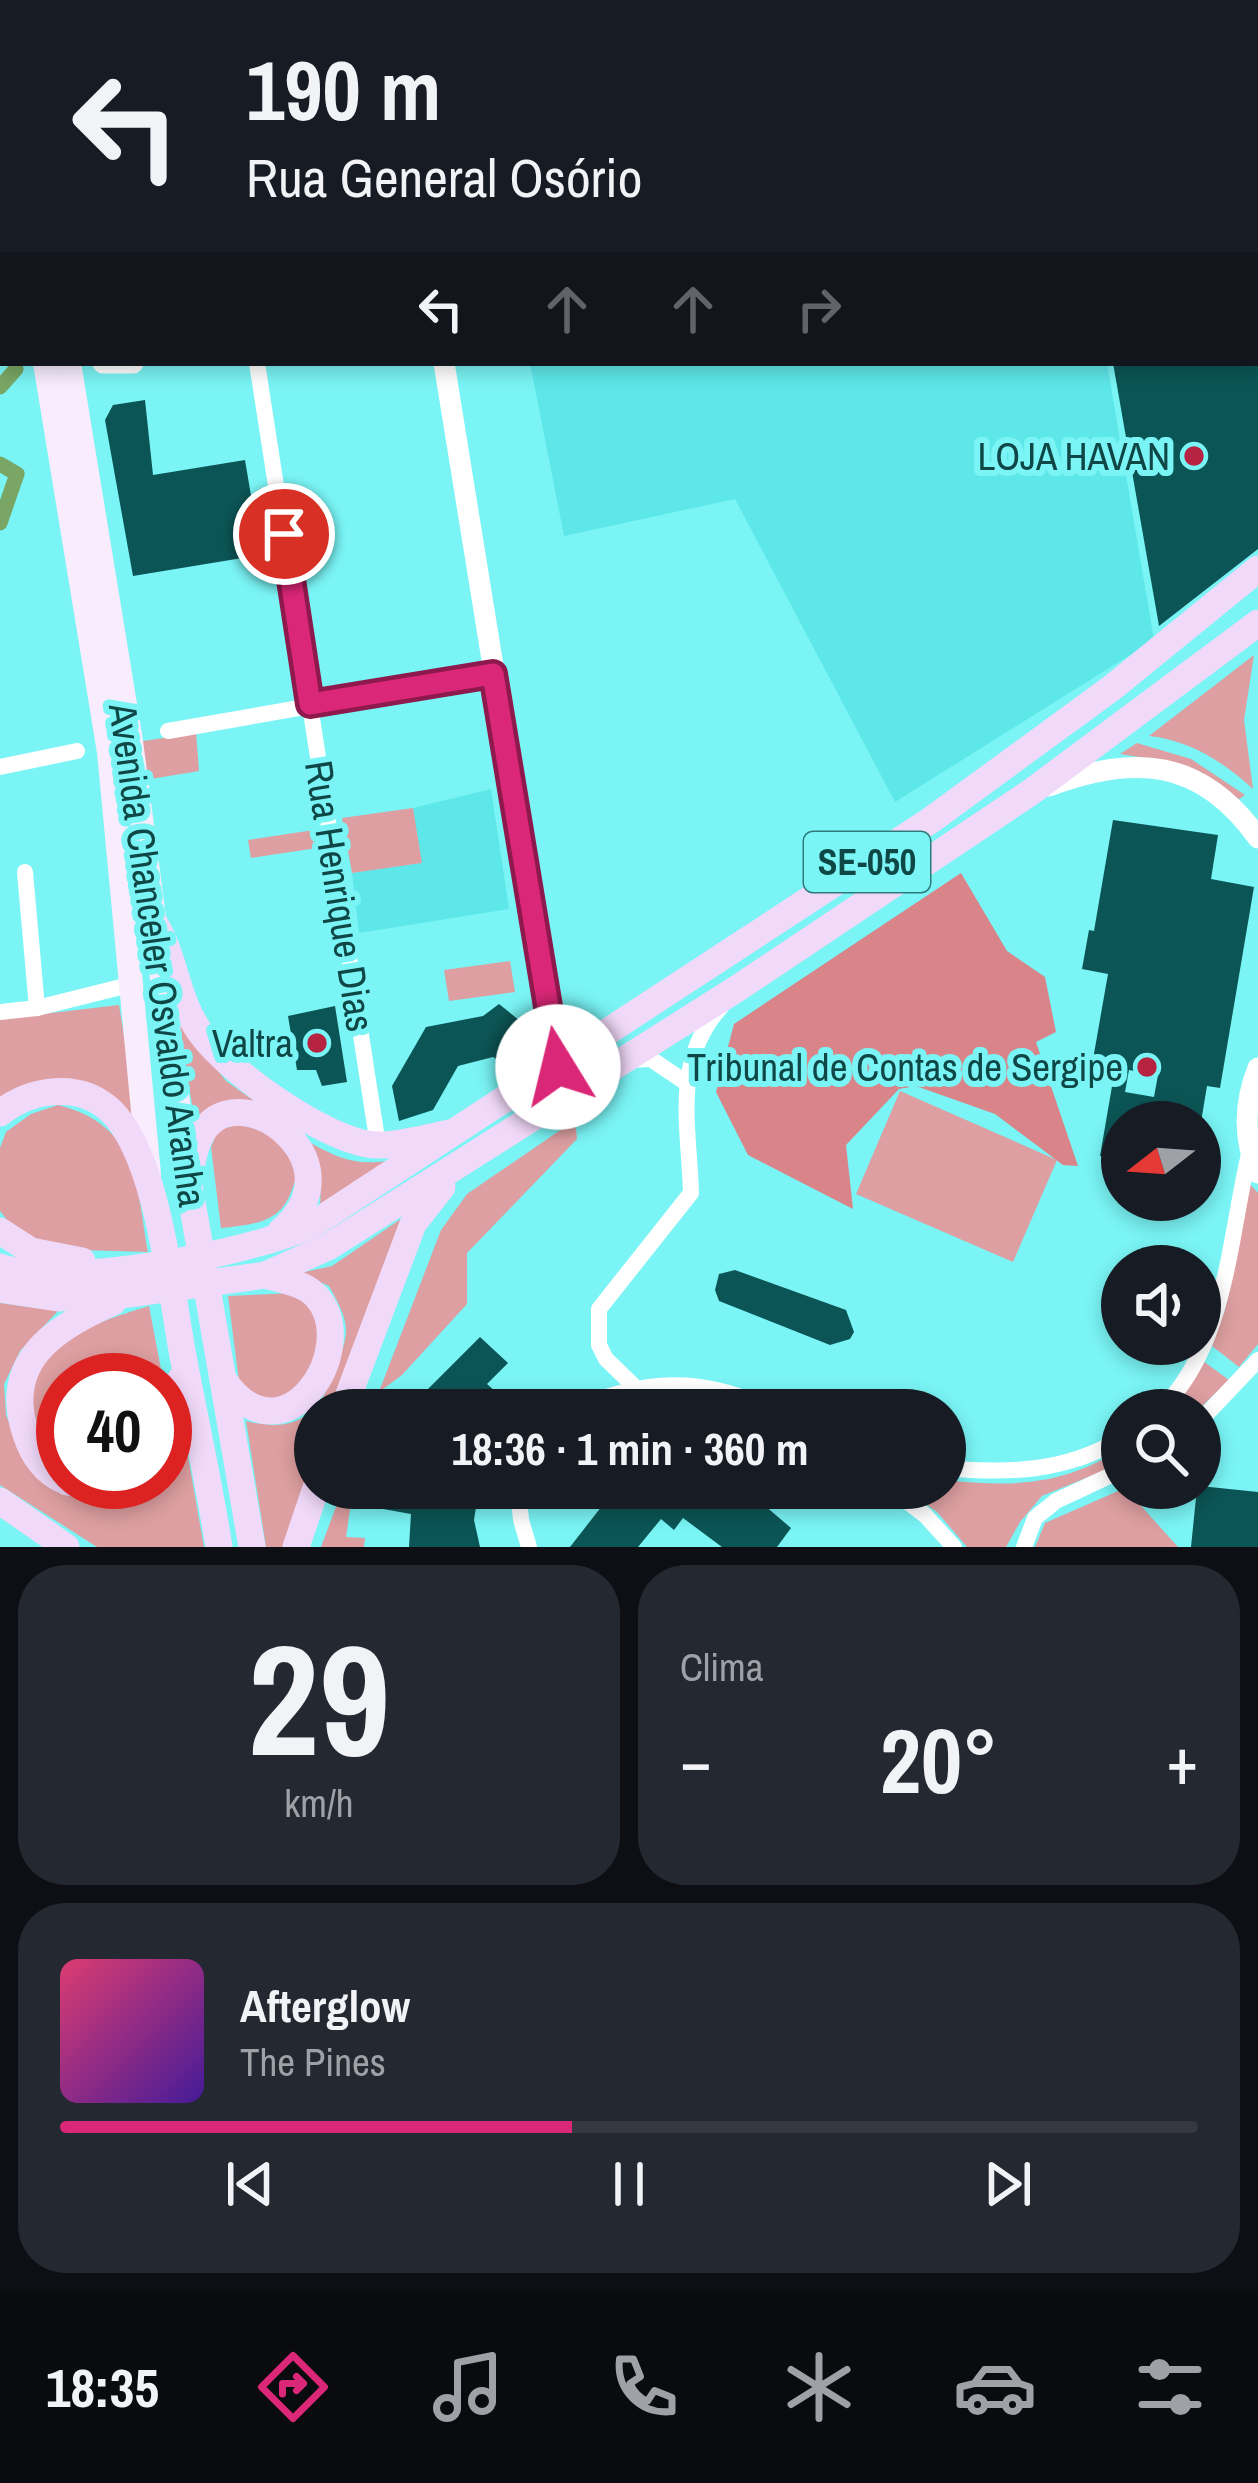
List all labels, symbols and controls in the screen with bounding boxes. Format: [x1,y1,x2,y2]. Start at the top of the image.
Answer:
text: 190 m [246,33,441,146]
icon: left [48,48,204,204]
text: Rua General Osório [246,141,642,214]
icon: left [408,276,474,342]
icon: ahead [534,276,600,342]
icon: ahead [660,276,726,342]
icon: right [786,276,852,342]
place label: LOJA HAVAN [977,430,1170,482]
marker: LOJA HAVAN [1181,443,1207,469]
pin [233,483,335,585]
icon: arrive [251,501,317,567]
street label: Avenida Chanceler Osvaldo Aranha [97,699,219,1210]
street label: Rua Henrique Dias [293,757,387,1035]
road number: SE-050 [804,832,930,892]
position arrow [495,1004,621,1130]
place label: Valtra [212,1017,293,1069]
marker: Valtra [304,1030,330,1056]
place label: Tribunal de Contas de Sergipe [687,1041,1123,1093]
marker: Tribunal de Contas de Sergipe [1134,1054,1160,1080]
north arrow [1101,1101,1221,1221]
map controls [1101,1101,1221,1509]
button: sound [1101,1245,1221,1365]
speed limit sign: 40 [36,1353,192,1509]
button: search [1101,1389,1221,1509]
text: 18:36 · 1 min · 360 m [452,1418,808,1479]
text: 29 [248,1594,390,1804]
text: Clima [680,1641,764,1693]
text: 20° [880,1700,998,1821]
text: − [680,1716,712,1805]
text: + [1166,1716,1198,1805]
text: km/h [284,1777,354,1829]
text: Afterglow [240,1975,410,2036]
text: The Pines [240,2036,386,2088]
icon: previous [217,2151,283,2217]
icon: pause [596,2151,662,2217]
icon: next [975,2151,1041,2217]
icon: directions [251,2345,335,2429]
icon: music [426,2345,510,2429]
icon: phone [602,2345,686,2429]
icon: climate [777,2345,861,2429]
icon: car [953,2345,1037,2429]
icon: filters [1128,2345,1212,2429]
text: 18:35 [46,2351,159,2424]

